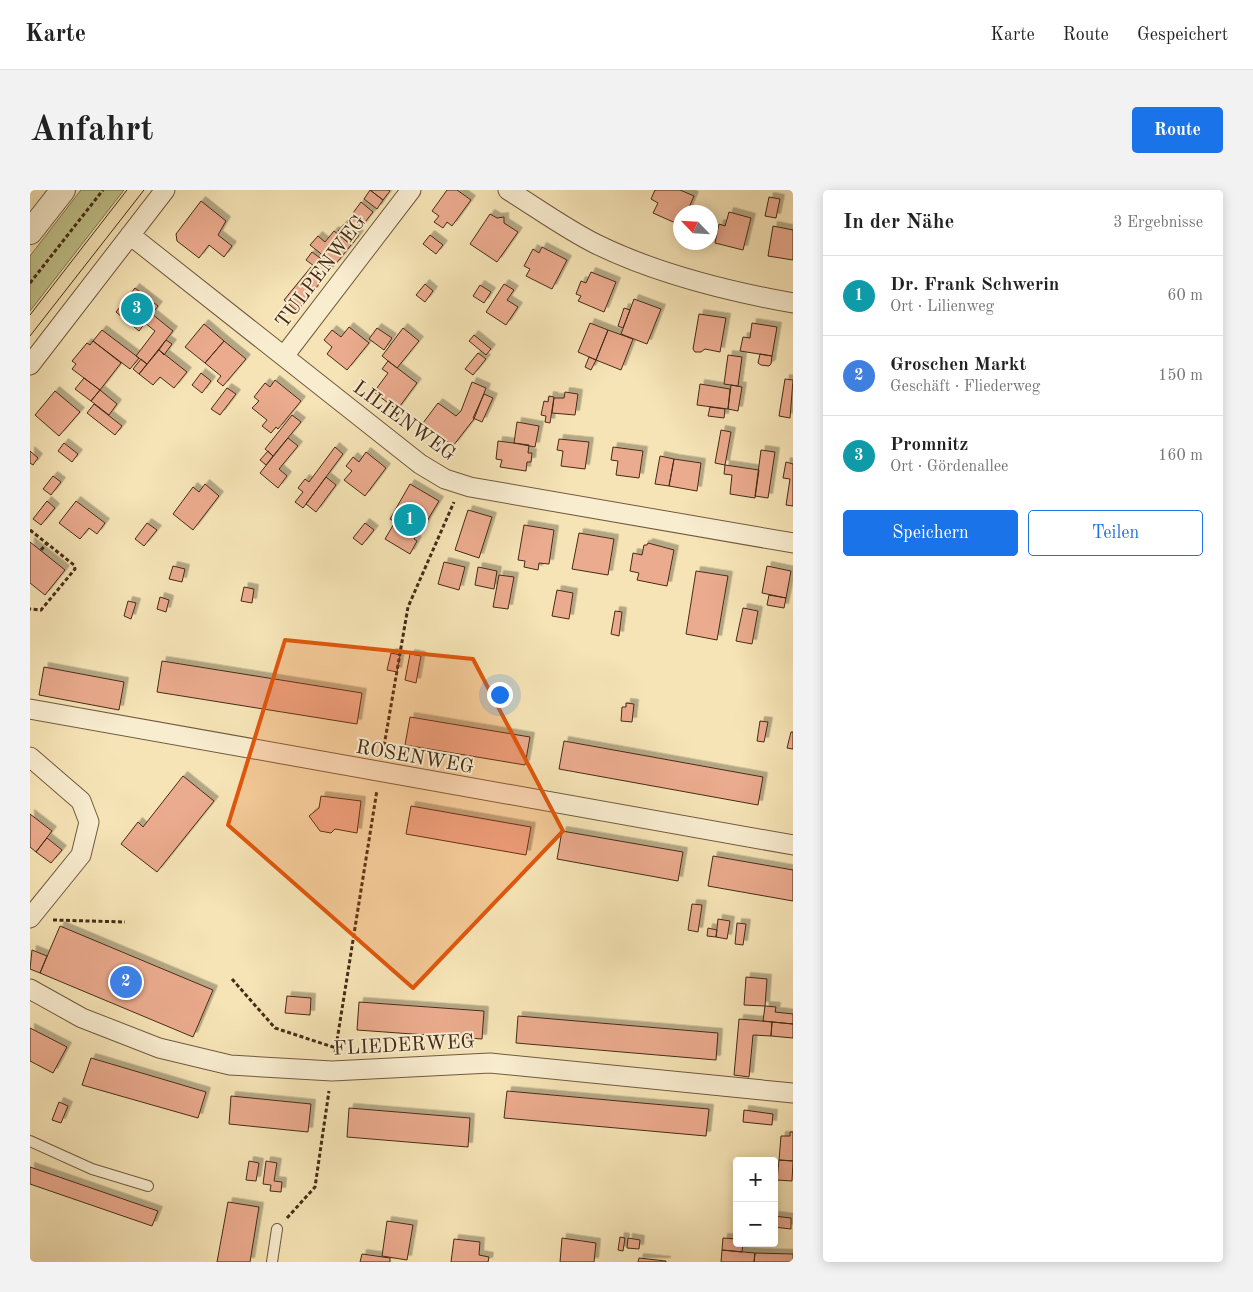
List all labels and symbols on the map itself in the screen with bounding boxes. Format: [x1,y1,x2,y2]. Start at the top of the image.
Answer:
north arrow [673,205,718,250]
street label: TULPENWEG [273,212,370,332]
pin: 3 [121,290,153,328]
street label: LILIENWEG [349,378,459,465]
pin: 1 [394,501,426,539]
your location [487,682,513,708]
street label: ROSENWEG [354,738,475,778]
pin: 2 [110,963,142,1001]
street label: FLIEDERWEG [333,1032,475,1060]

